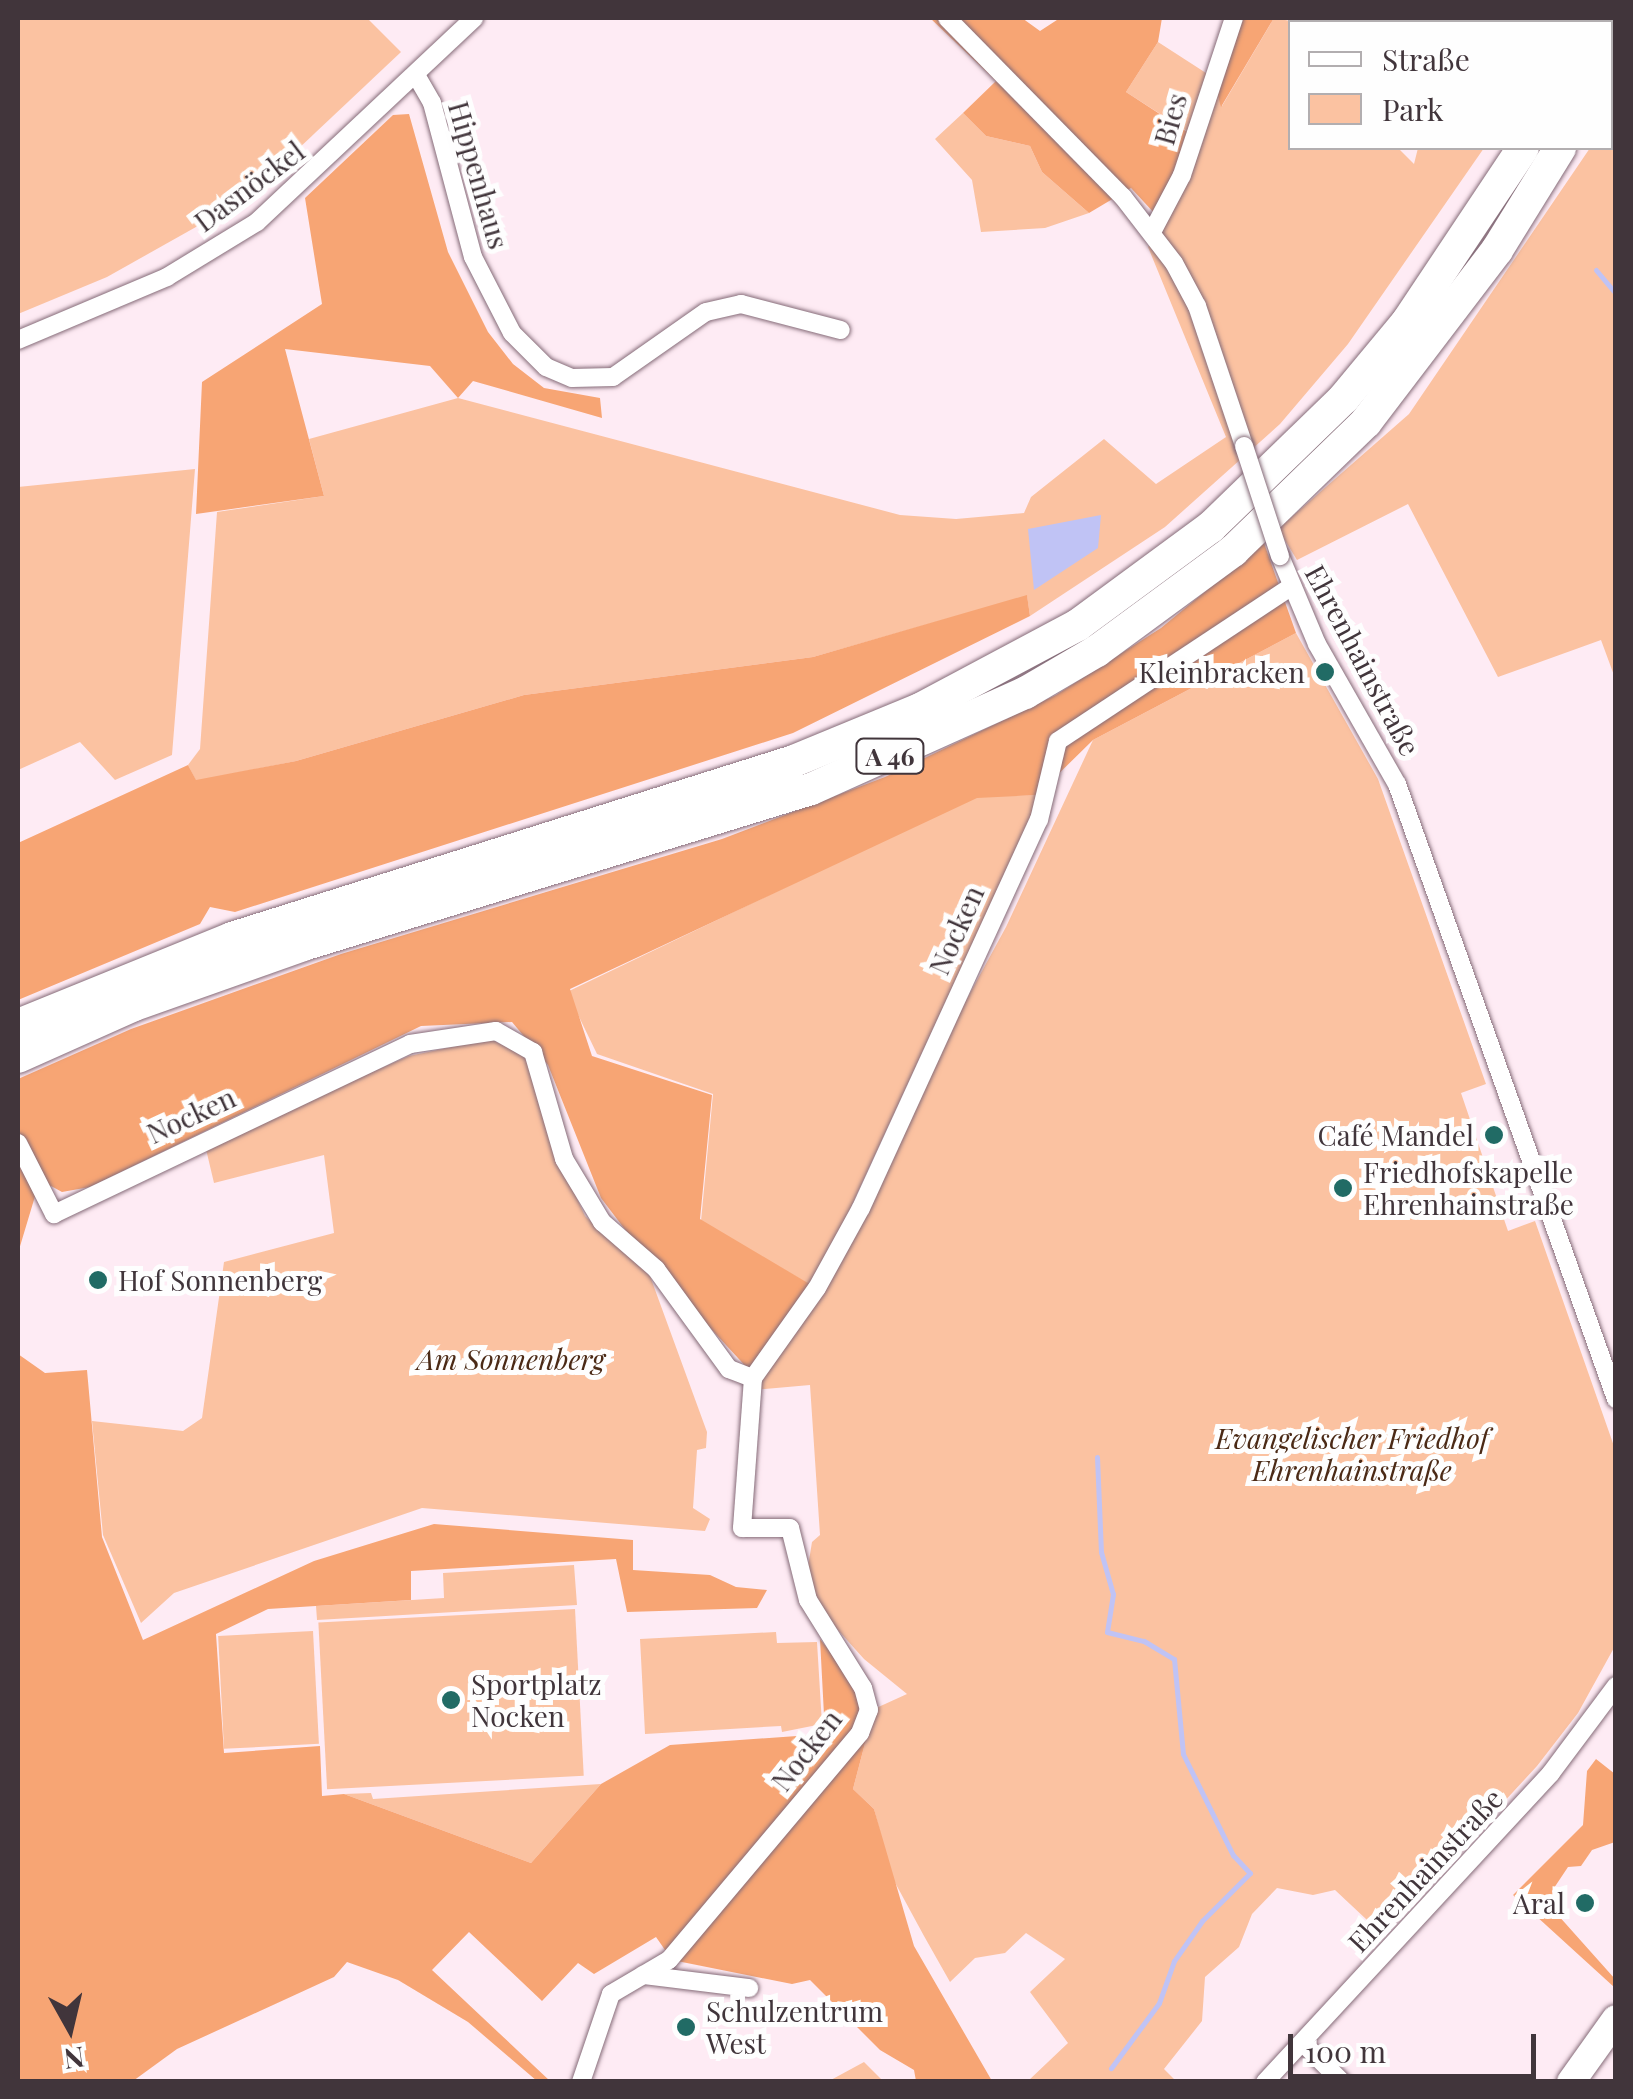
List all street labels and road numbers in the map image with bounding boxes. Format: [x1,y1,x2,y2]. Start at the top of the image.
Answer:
street label: Bies [1147,89,1193,149]
street label: Hippenhaus [442,97,516,253]
street label: Dasnöckel [187,134,311,238]
street label: Ehrenhainstraße [1299,559,1427,761]
road number: A 46 [855,736,925,776]
street label: Nocken [922,880,990,980]
street label: Nocken [141,1080,241,1150]
street label: Nocken [764,1703,848,1797]
street label: Ehrenhainstraße [1341,1781,1509,1959]

